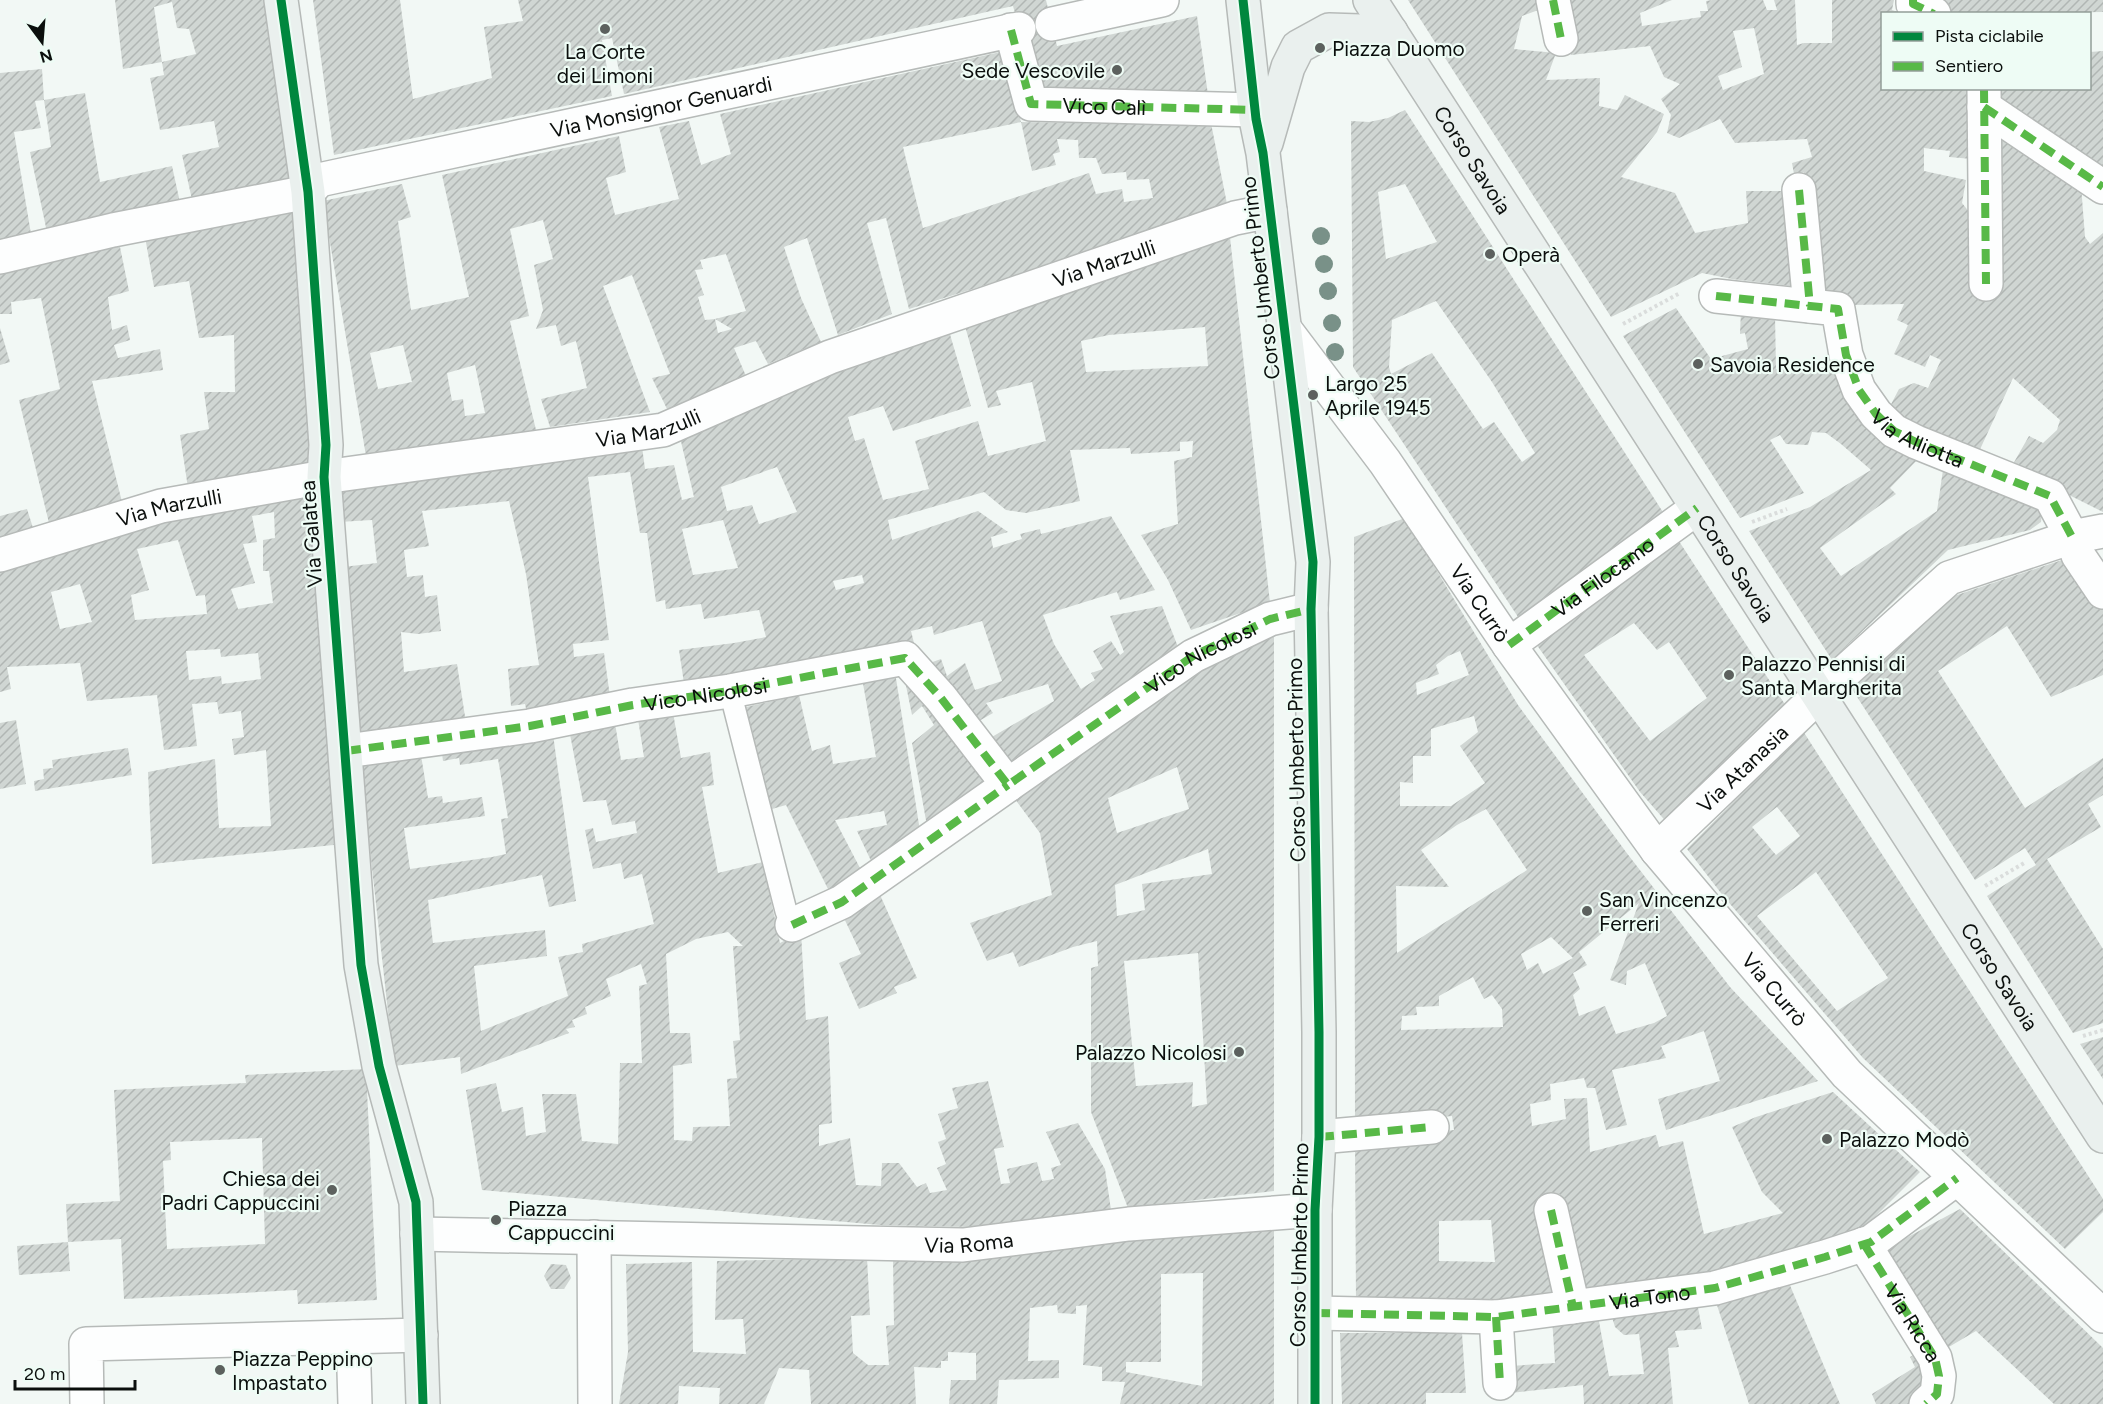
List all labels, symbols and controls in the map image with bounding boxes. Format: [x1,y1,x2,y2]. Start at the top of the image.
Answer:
north arrow [12,12,72,72]
legend [1881,12,2091,90]
marker: La Corte dei Limoni [598,22,612,36]
text: Pista ciclabile [1935,25,2044,47]
place label: Piazza Duomo [1332,36,1465,61]
place label: La Corte dei Limoni [557,39,653,88]
marker: Piazza Duomo [1313,41,1327,55]
text: N [37,45,55,67]
text: Sentiero [1935,55,2003,77]
place label: Sede Vescovile [962,58,1105,83]
marker: Sede Vescovile [1110,63,1124,77]
street label: Via Monsignor Genuardi [548,70,774,142]
street label: Vico Calì [1062,92,1147,120]
street label: Corso Savoia [1429,101,1517,218]
street label: Corso Umberto Primo [1235,175,1285,381]
street label: Via Marzulli [1049,234,1159,292]
place label: Operà [1502,242,1560,267]
marker: Operà [1483,247,1497,261]
place label: Savoia Residence [1710,352,1875,377]
marker: Savoia Residence [1691,357,1705,371]
place label: Largo 25 Aprile 1945 [1325,371,1431,420]
marker: Largo 25 Aprile 1945 [1306,388,1320,402]
street label: Via Marzulli [594,403,704,452]
street label: Via Alliotta [1866,403,1968,473]
street label: Via Galatea [295,480,327,588]
street label: Via Marzulli [114,483,224,531]
street label: Corso Savoia [1693,509,1781,627]
street label: Via Filocamo [1547,531,1659,622]
street label: Via Currò [1445,559,1516,647]
street label: Vico Nicolosi [1140,615,1260,698]
place label: Palazzo Pennisi di Santa Margherita [1741,651,1906,700]
street label: Corso Umberto Primo [1282,658,1310,862]
marker: Palazzo Pennisi di Santa Margherita [1722,668,1736,682]
street label: Vico Nicolosi [642,672,769,716]
street label: Via Atanasia [1692,719,1793,818]
place label: San Vincenzo Ferreri [1599,887,1728,936]
marker: San Vincenzo Ferreri [1580,904,1594,918]
street label: Corso Savoia [1956,918,2044,1035]
street label: Via Currò [1737,947,1813,1031]
place label: Palazzo Nicolosi [1075,1040,1227,1065]
marker: Palazzo Nicolosi [1232,1045,1246,1059]
place label: Palazzo Modò [1839,1127,1969,1152]
marker: Palazzo Modò [1820,1132,1834,1146]
street label: Corso Umberto Primo [1285,1143,1313,1347]
place label: Chiesa dei Padri Cappuccini [161,1166,320,1215]
marker: Chiesa dei Padri Cappuccini [325,1183,339,1197]
place label: Piazza Cappuccini [508,1196,615,1245]
marker: Piazza Cappuccini [489,1213,503,1227]
street label: Via Roma [924,1226,1015,1258]
street label: Via Tono [1607,1279,1692,1314]
street label: Via Ricca [1880,1279,1947,1366]
place label: Piazza Peppino Impastato [232,1346,373,1395]
scale bar [15,1353,135,1391]
text: 20 m [24,1363,65,1385]
marker: Piazza Peppino Impastato [213,1363,227,1377]

